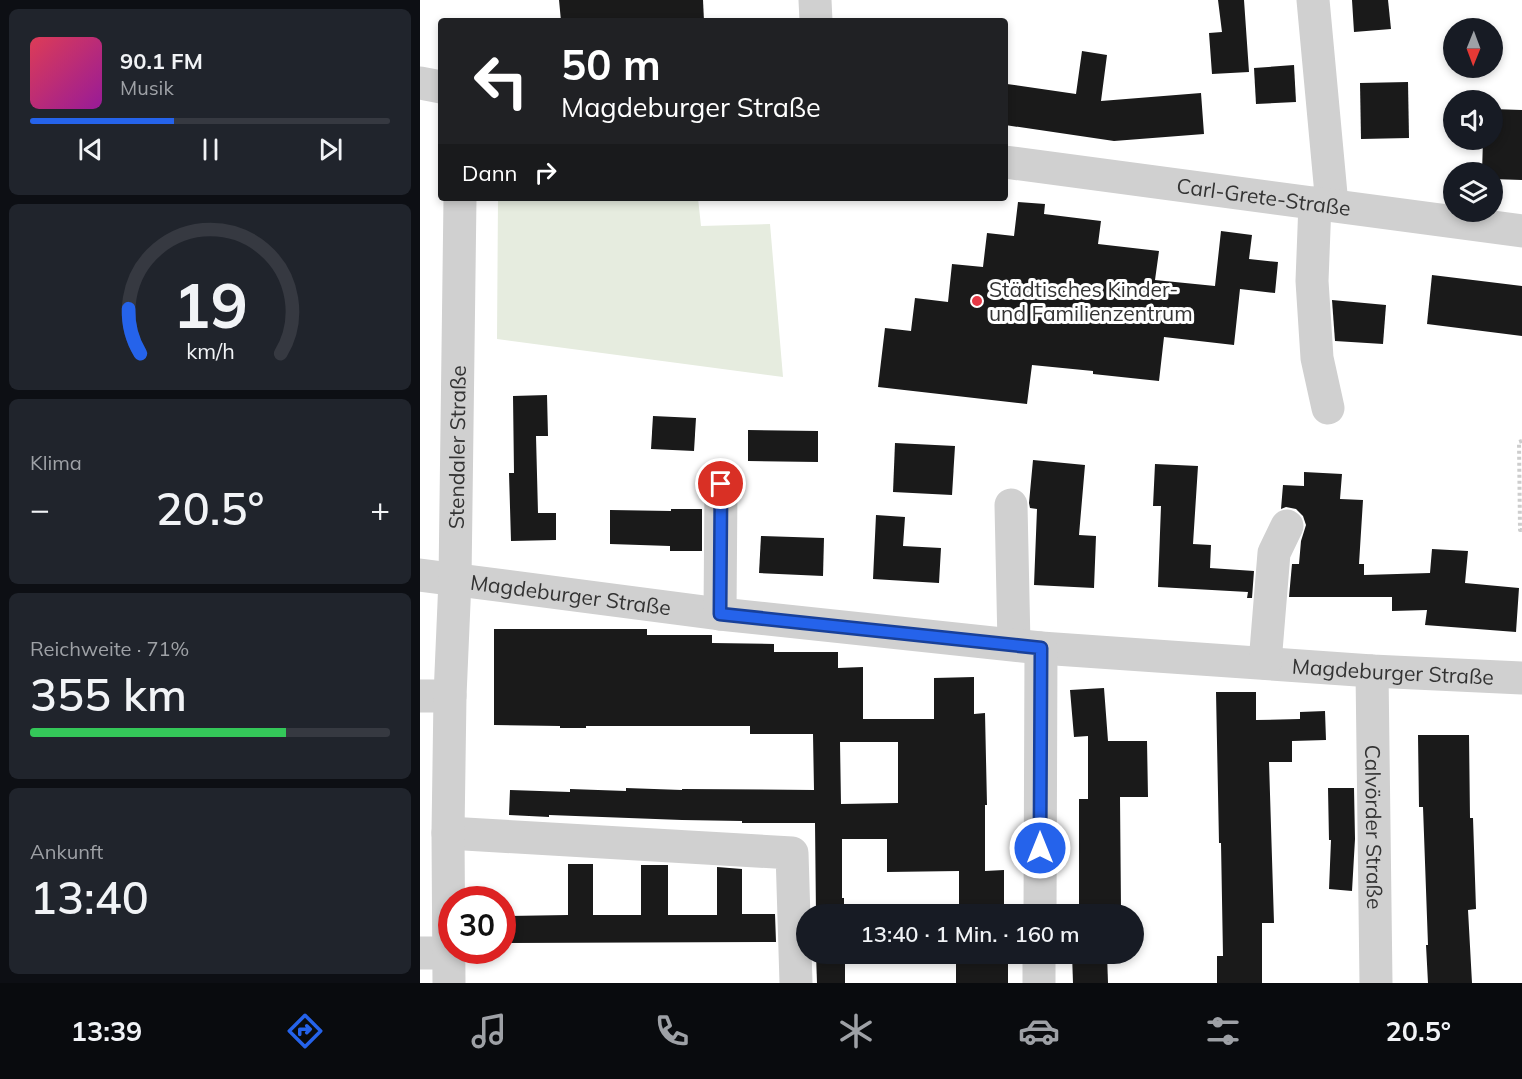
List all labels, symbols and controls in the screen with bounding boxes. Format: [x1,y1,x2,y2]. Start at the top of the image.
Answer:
north arrow [1443,18,1503,78]
map controls [1443,18,1503,222]
text: 50 m [561,38,661,91]
icon: left [462,42,540,120]
text: 90.1 FM [120,47,203,75]
text: Musik [120,75,174,100]
text: Magdeburger Straße [561,90,821,124]
button: sound [1443,90,1503,150]
icon: previous [74,133,107,166]
icon: pause [194,133,227,166]
icon: next [314,133,347,166]
icon: right [529,156,562,189]
text: Dann [462,159,517,187]
button: layers [1443,162,1503,222]
street label: Carl-Grete-Straße [1175,172,1352,221]
text: 19 [173,265,247,344]
place label: Städtisches Kinder- und Familienzentrum [989,276,1193,326]
marker: Städtisches Kinder- und Familienzentrum [970,294,984,308]
text: km/h [186,337,234,364]
street label: Stendaler Straße [443,365,471,529]
text: Klima [30,450,82,475]
pin [695,458,746,509]
icon: arrive [704,467,737,500]
text: 20.5° [156,480,264,536]
text: − [30,488,50,529]
text: + [370,488,390,529]
street label: Magdeburger Straße [469,569,673,621]
text: Reichweite · 71% [30,636,189,661]
street label: Magdeburger Straße [1291,652,1494,690]
text: 355 km [30,666,187,722]
street label: Calvörder Straße [1360,745,1388,909]
position arrow [1008,816,1072,880]
text: Ankunft [30,839,103,864]
text: 13:40 [30,869,149,925]
speed limit sign: 30 [438,886,516,964]
text: 13:40 · 1 Min. · 160 m [861,920,1079,948]
icon: directions [284,1010,326,1052]
icon: music [468,1010,510,1052]
icon: phone [651,1010,693,1052]
icon: climate [835,1010,877,1052]
icon: car [1018,1010,1060,1052]
icon: filters [1202,1010,1244,1052]
text: 13:39 [71,1014,142,1048]
text: 20.5° [1386,1014,1451,1048]

